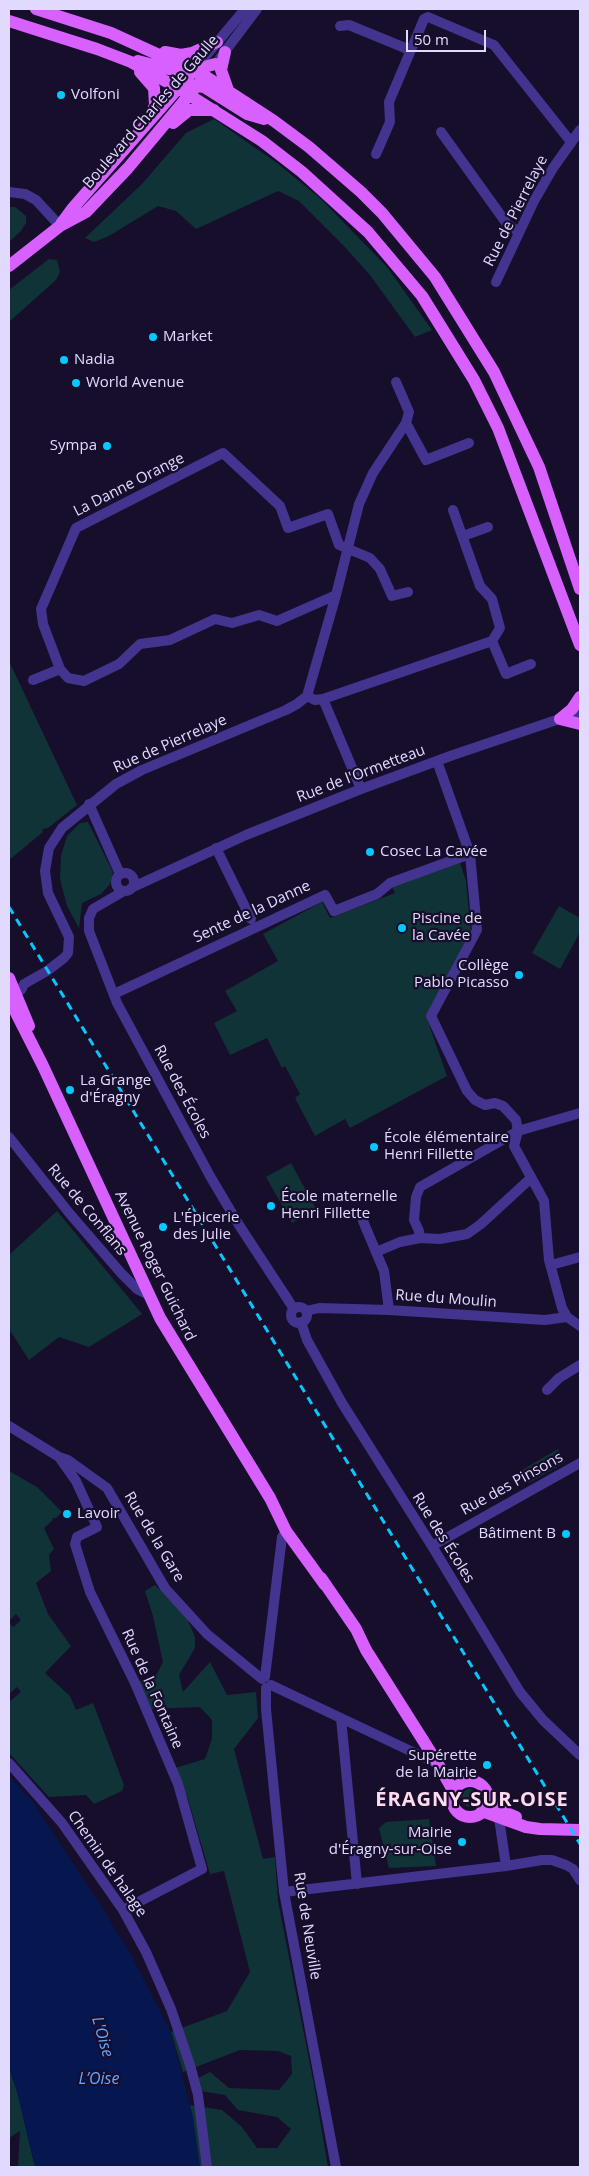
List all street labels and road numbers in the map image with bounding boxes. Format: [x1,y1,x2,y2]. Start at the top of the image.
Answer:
street label: Boulevard Charles de Gaulle [79,32,223,192]
street label: Rue de Pierrelaye [480,152,552,270]
street label: La Danne Orange [71,449,187,521]
street label: Rue de Pierrelaye [110,711,230,777]
street label: Rue de l'Ormetteau [294,741,428,807]
street label: Sente de la Danne [191,877,313,947]
street label: Rue des Écoles [150,1042,214,1142]
street label: Rue de Conflans [44,1161,130,1259]
street label: Avenue Roger Guichard [111,1188,199,1344]
street label: Rue du Moulin [395,1286,497,1312]
street label: Rue des Pinsons [458,1449,566,1519]
street label: Rue de la Gare [120,1489,188,1585]
street label: Rue des Écoles [408,1489,478,1587]
street label: Rue de la Fontaine [117,1626,187,1752]
street label: Chemin de halage [64,1807,150,1921]
street label: Rue de Neuville [290,1871,324,1981]

